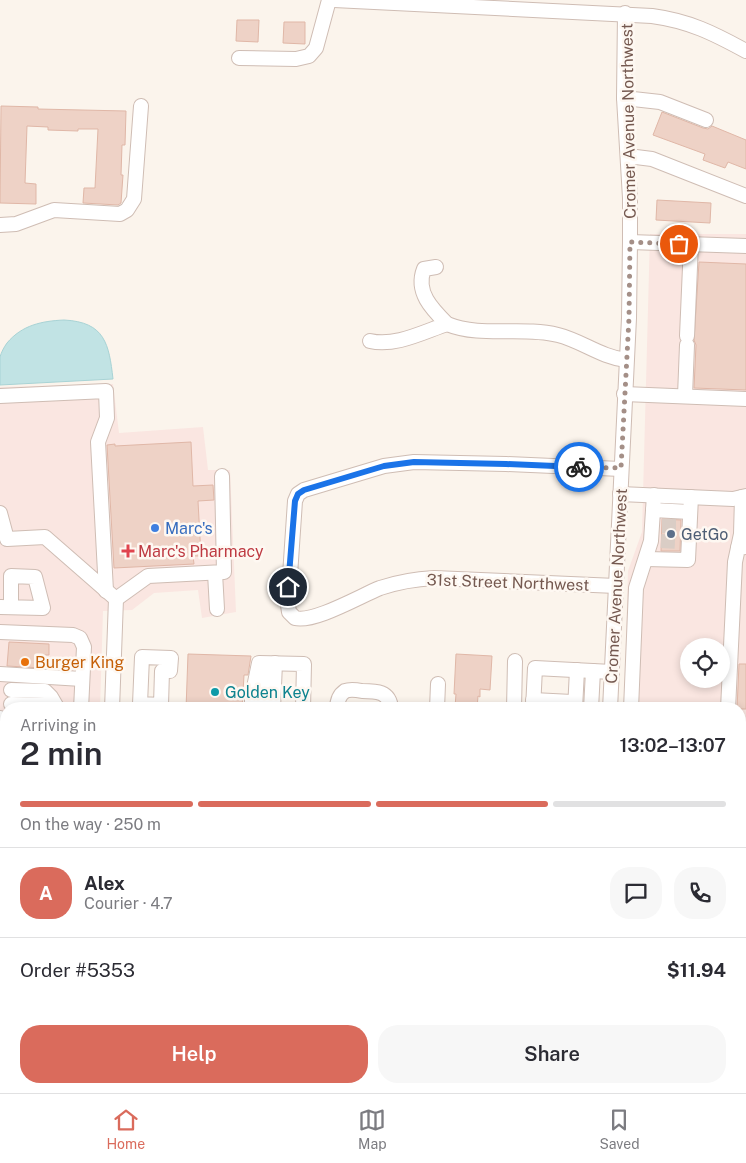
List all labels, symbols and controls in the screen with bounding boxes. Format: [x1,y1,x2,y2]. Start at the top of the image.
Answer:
street label: Cromer Avenue Northwest [617,23,640,219]
pin [658,223,700,265]
icon: bag [665,230,693,258]
courier [554,442,604,492]
icon: bike [565,453,593,481]
street label: Cromer Avenue Northwest [602,488,631,684]
place label: Marc's [165,519,213,538]
marker: Marc's [149,522,161,534]
place label: GetGo [681,525,728,544]
marker: GetGo [665,528,677,540]
place label: Marc's Pharmacy [138,542,264,561]
marker: Marc's Pharmacy [122,545,134,557]
pin [267,566,309,608]
street label: 31st Street Northwest [426,570,590,595]
icon: home [274,573,302,601]
map controls [680,638,730,688]
button: locate [680,638,730,688]
place label: Burger King [35,653,124,672]
marker: Burger King [19,656,31,668]
place label: Golden Key [225,683,310,702]
marker: Golden Key [209,686,221,698]
text: Arriving in [20,716,96,735]
text: 13:02–13:07 [619,734,726,756]
text: 2 min [20,735,103,772]
text: On the way · 250 m [20,815,161,834]
button: chat [610,867,662,919]
button: phone [674,867,726,919]
text: Alex [84,872,125,894]
text: A [39,882,53,904]
text: Courier · 4.7 [84,894,173,913]
text: Order #5353 [20,959,135,981]
text: $11.94 [667,959,726,981]
button: Help [20,1025,368,1083]
button: Share [378,1025,726,1083]
tab: Home [106,1106,145,1152]
tab: Map [358,1106,386,1152]
tab: Saved [599,1106,640,1152]

